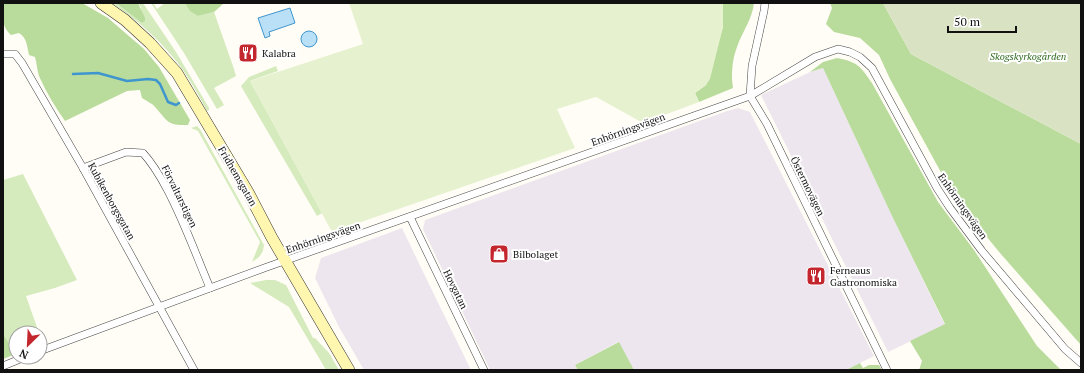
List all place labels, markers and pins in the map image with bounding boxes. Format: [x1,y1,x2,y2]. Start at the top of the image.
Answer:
restaurant icon: Kalabra [237,42,259,64]
place label: Kalabra [262,47,296,60]
shop icon: Bilbolaget [488,243,510,265]
place label: Bilbolaget [513,248,558,261]
place label: Ferneaus Gastronomiska [830,264,897,289]
restaurant icon: Ferneaus Gastronomiska [805,265,827,287]

